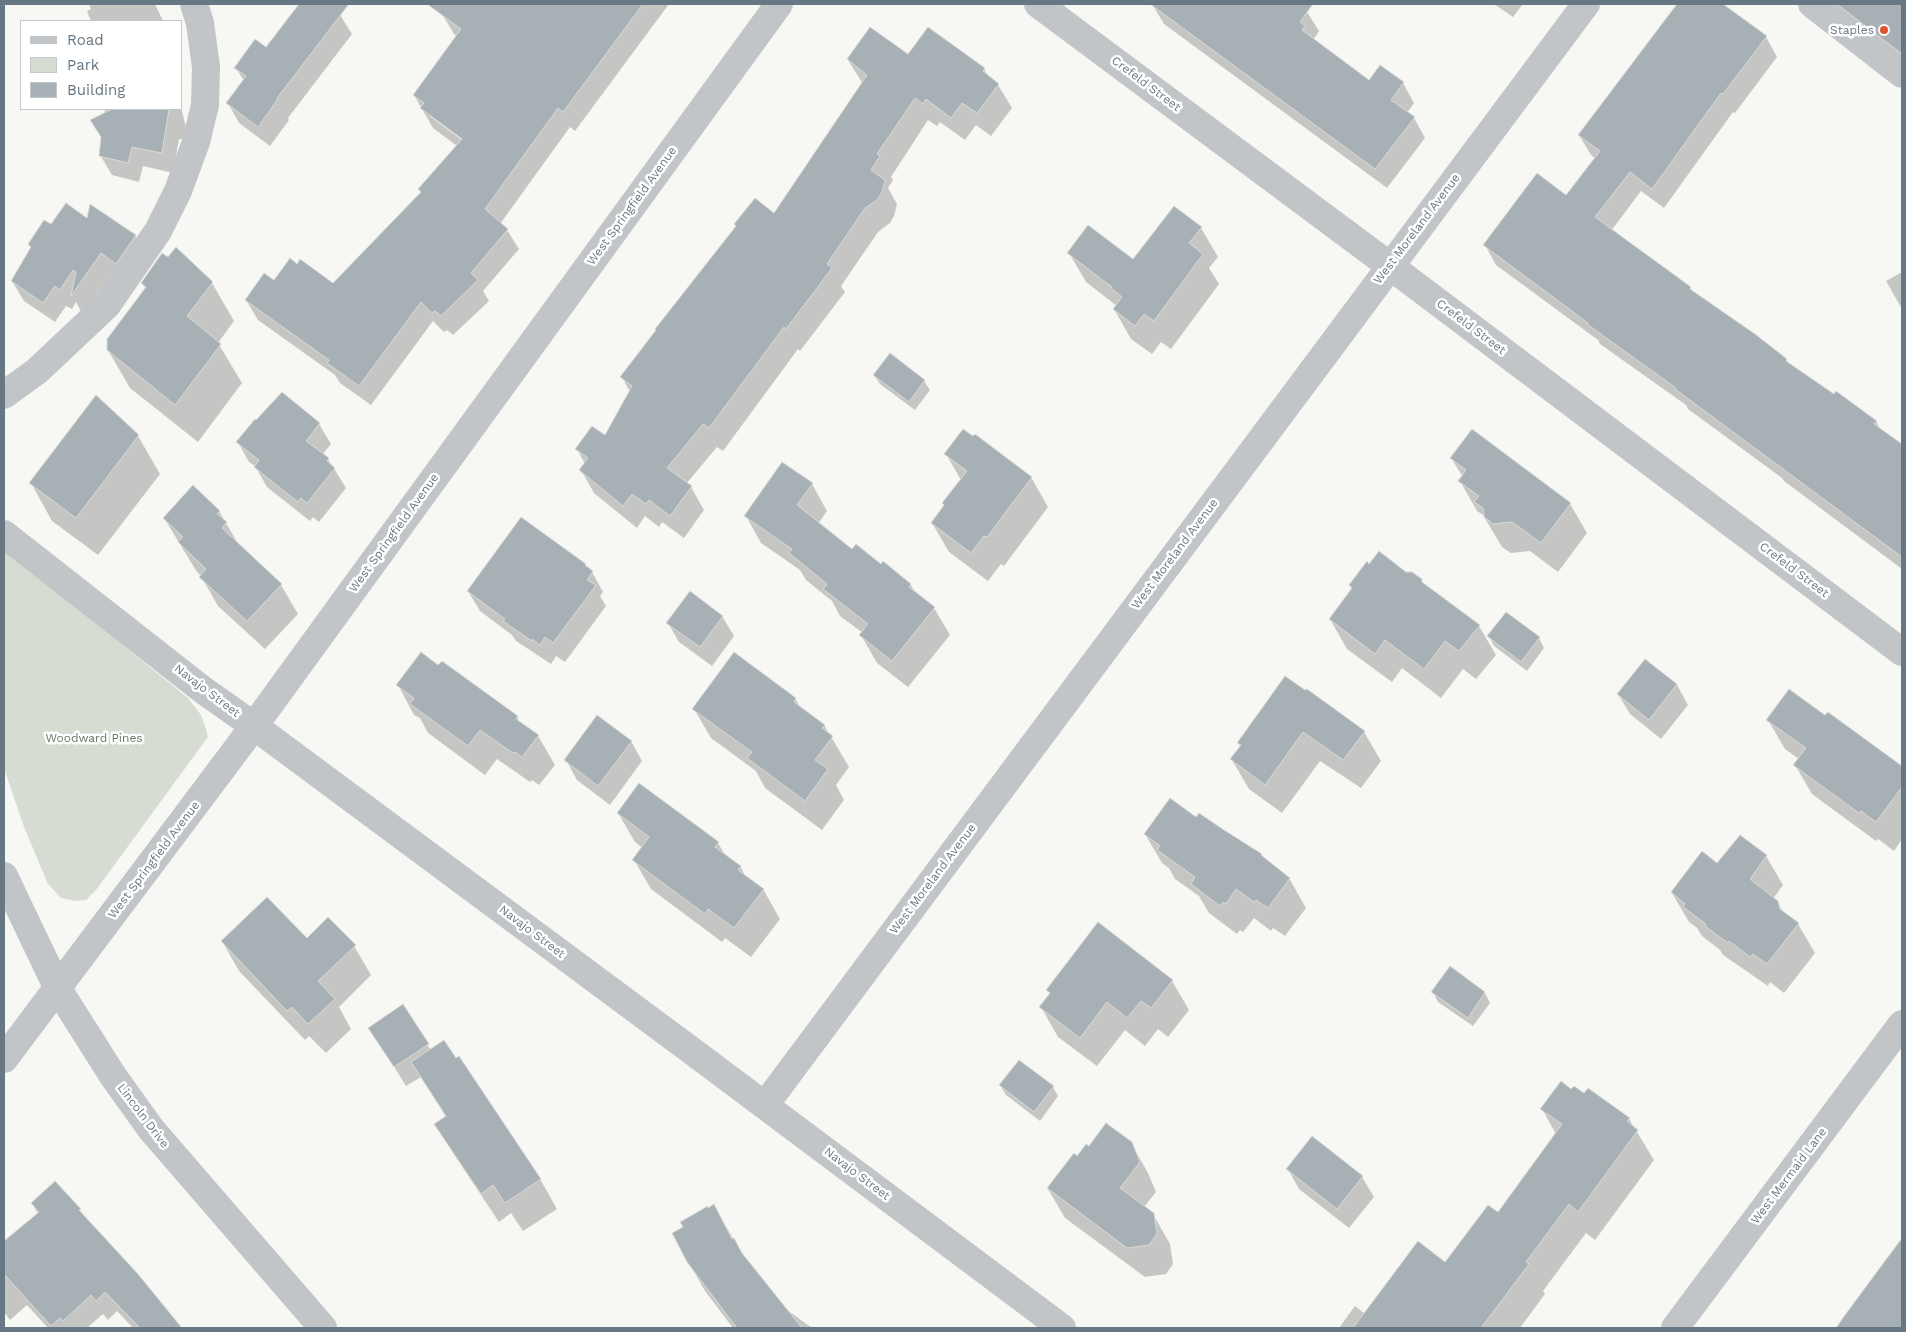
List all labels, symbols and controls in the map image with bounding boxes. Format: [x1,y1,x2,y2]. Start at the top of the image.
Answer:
legend [20,20,182,110]
place label: Staples [1830,23,1874,37]
marker: Staples [1878,24,1890,36]
text: Road [67,31,104,49]
street label: Crefeld Street [1109,53,1183,115]
text: Park [67,56,99,74]
text: Building [67,81,125,99]
street label: West Springfield Avenue [584,144,680,268]
street label: West Moreland Avenue [1371,171,1463,287]
street label: Crefeld Street [1434,296,1508,358]
street label: West Springfield Avenue [346,471,442,595]
street label: West Moreland Avenue [1129,496,1221,612]
street label: Crefeld Street [1757,539,1831,601]
street label: Navajo Street [171,662,243,720]
park label: Woodward Pines [45,731,143,745]
street label: West Springfield Avenue [105,799,203,921]
street label: West Moreland Avenue [887,821,979,937]
street label: Navajo Street [496,903,568,961]
street label: Lincoln Drive [114,1081,172,1151]
street label: West Mermaid Lane [1748,1125,1830,1227]
street label: Navajo Street [821,1145,893,1203]

